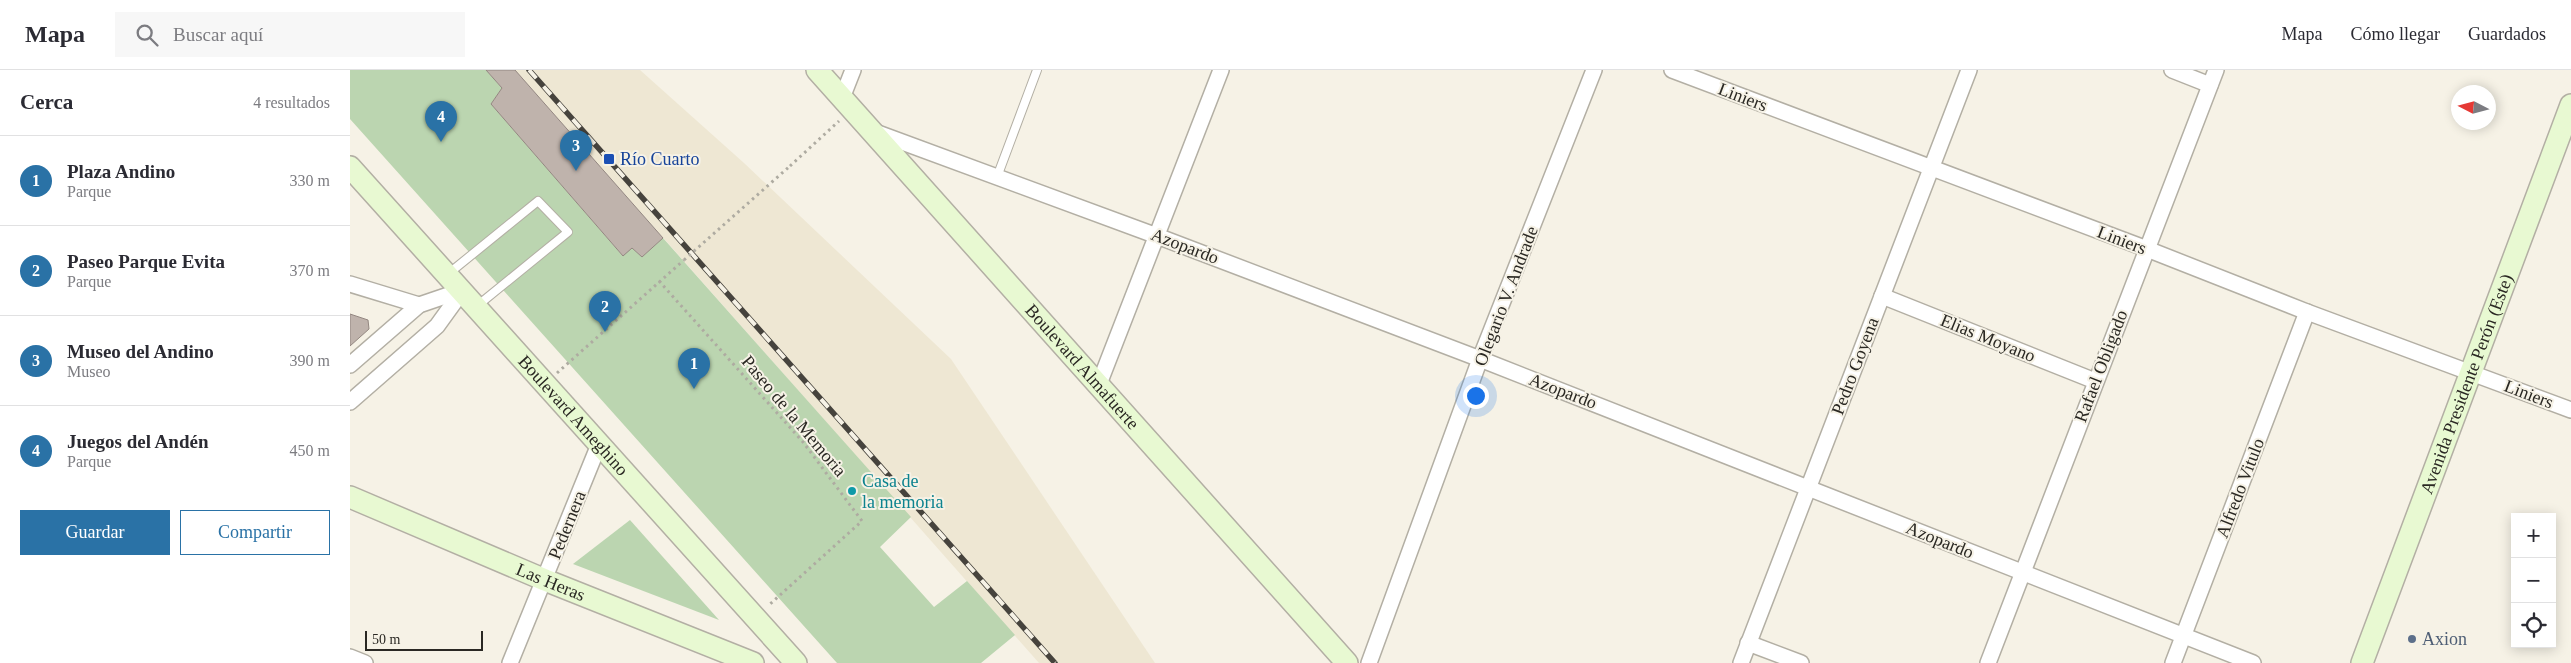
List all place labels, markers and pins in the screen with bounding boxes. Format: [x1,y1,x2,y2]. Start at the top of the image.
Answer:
pin: 4 [425,101,457,142]
pin: 3 [560,130,592,171]
place label: Río Cuarto [620,149,700,169]
marker: Río Cuarto [602,152,616,166]
pin: 2 [589,291,621,332]
pin: 1 [678,348,710,389]
place label: Casa de la memoria [862,471,943,512]
marker: Casa de la memoria [846,485,858,497]
place label: Axion [2422,629,2467,649]
marker: Axion [2406,633,2418,645]

